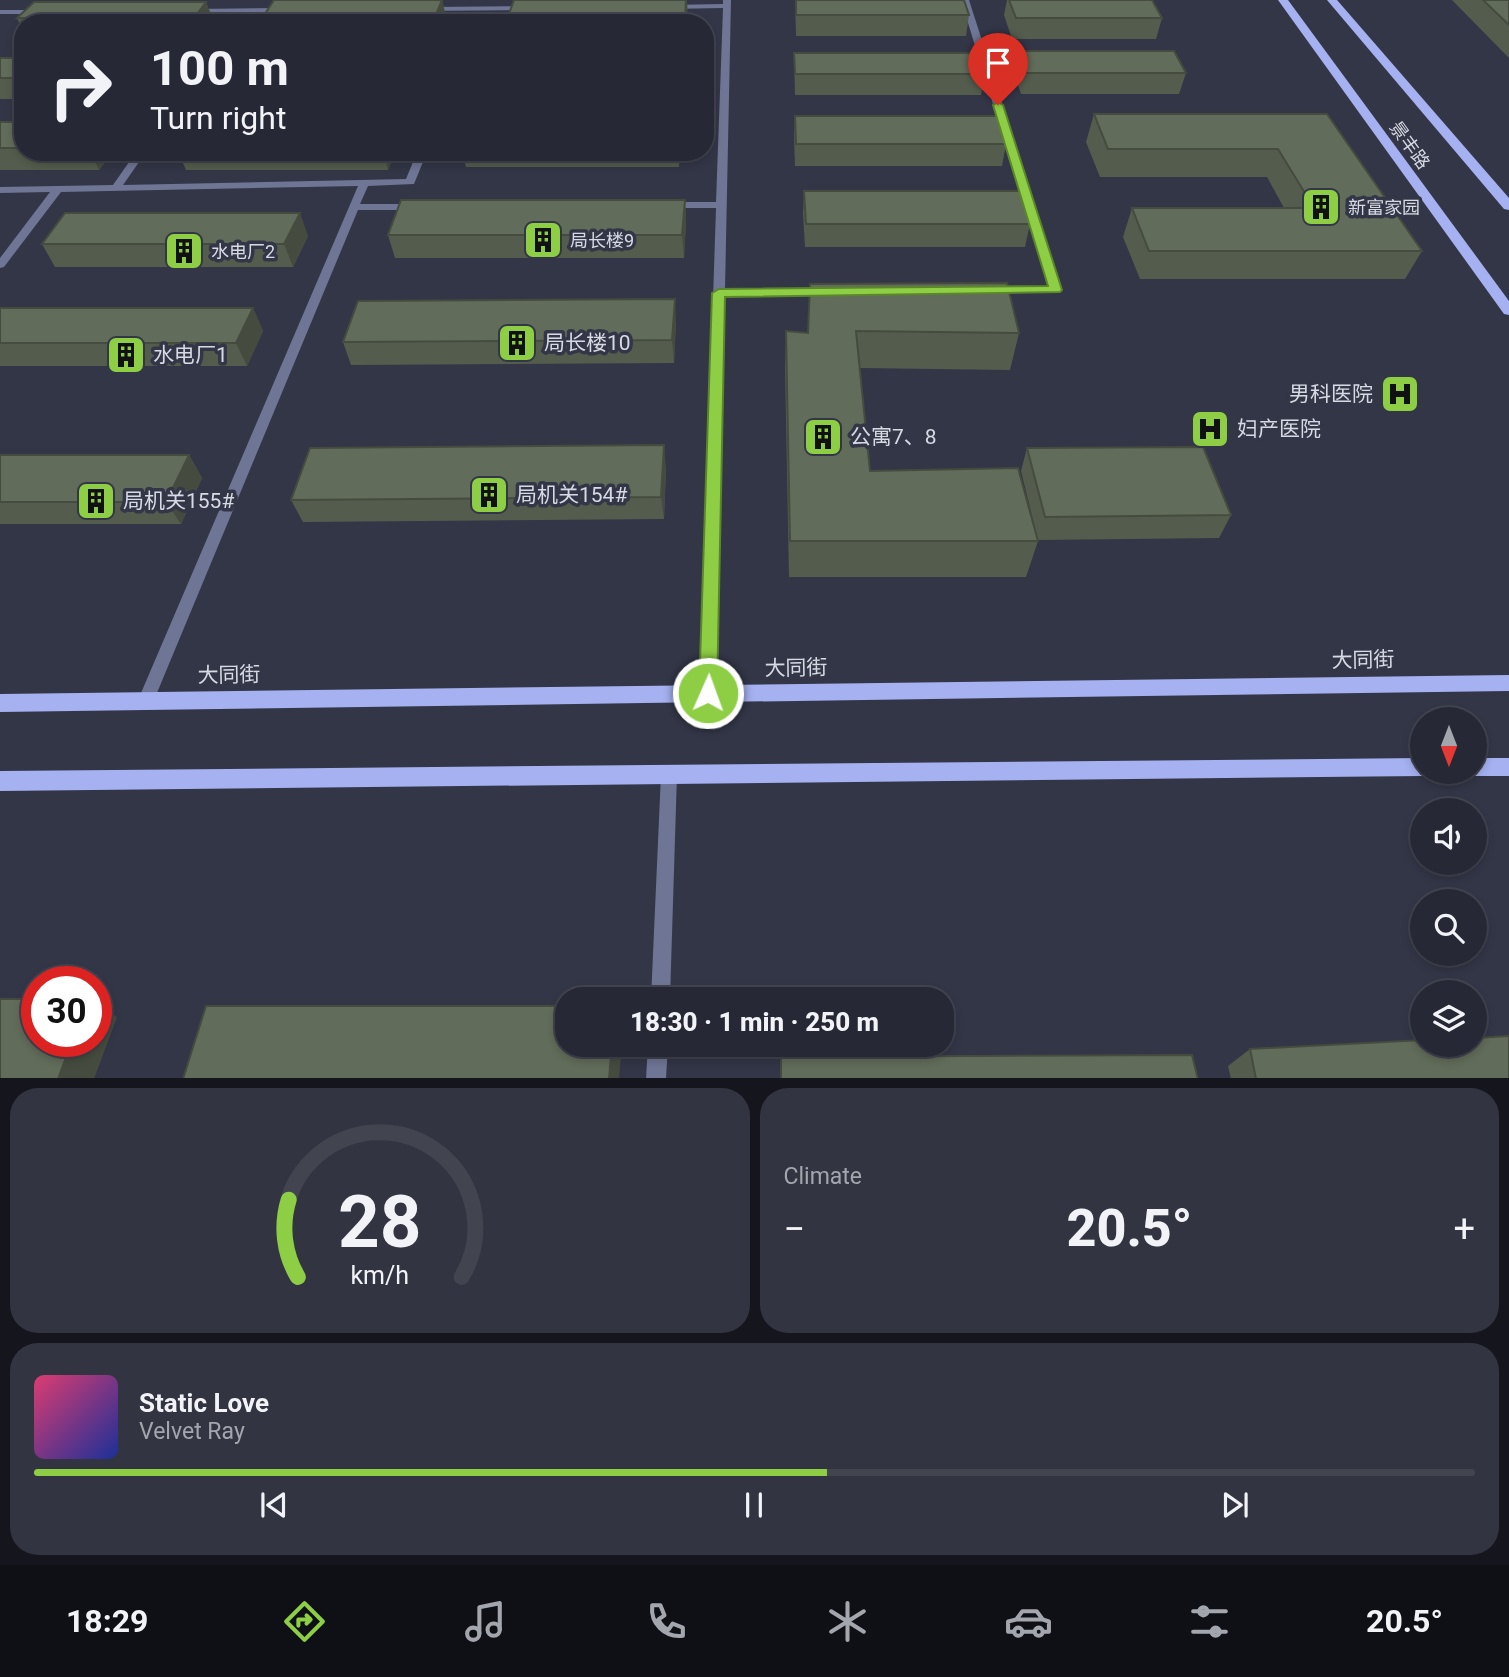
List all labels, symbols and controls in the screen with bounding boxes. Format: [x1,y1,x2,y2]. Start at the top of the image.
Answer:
pin [968,33,1028,105]
text: 100 m [150,40,289,97]
icon: right [35,42,126,133]
icon: arrive [979,44,1017,82]
text: Turn right [150,99,286,137]
street label: 景丰路 [1386,117,1434,173]
building icon: 新富家园 [1300,186,1342,228]
place label: 新富家园 [1348,197,1420,218]
building icon: 局长楼9 [522,219,564,261]
building icon: 水电厂2 [163,230,205,272]
place label: 局长楼9 [570,230,634,251]
place label: 水电厂2 [211,241,275,262]
building icon: 局长楼10 [496,322,538,364]
place label: 局长楼10 [544,331,631,355]
building icon: 水电厂1 [105,334,147,376]
place label: 水电厂1 [153,343,228,367]
hospital icon: 男科医院 [1379,373,1421,415]
place label: 男科医院 [1289,382,1373,406]
hospital icon: 妇产医院 [1189,408,1231,450]
building icon: 公寓7、8 [802,416,844,458]
place label: 妇产医院 [1237,417,1321,441]
place label: 公寓7、8 [850,425,937,449]
building icon: 局机关154# [468,474,510,516]
building icon: 局机关155# [75,480,117,522]
place label: 局机关154# [516,483,627,507]
place label: 局机关155# [123,489,234,513]
street label: 大同街 [1331,647,1395,673]
street label: 大同街 [764,655,828,681]
position arrow [671,656,745,730]
street label: 大同街 [197,662,261,688]
north arrow [1410,707,1488,784]
map controls [1410,707,1487,1057]
button: sound [1410,798,1487,875]
button: search [1410,889,1487,966]
speed limit sign: 30 [21,966,112,1057]
button: layers [1410,980,1487,1057]
text: 18:30 · 1 min · 250 m [630,1007,879,1037]
text: Climate [784,1163,862,1190]
text: 28 [338,1179,422,1265]
text: 20.5° [1066,1198,1192,1259]
text: − [784,1207,805,1251]
text: + [1453,1207,1475,1251]
text: km/h [350,1260,409,1289]
text: Static Love [139,1388,269,1418]
text: Velvet Ray [139,1418,245,1445]
icon: previous [255,1486,293,1524]
icon: pause [735,1486,773,1524]
icon: next [1216,1486,1254,1524]
icon: directions [280,1597,329,1646]
icon: music [461,1597,510,1646]
icon: phone [642,1597,691,1646]
icon: climate [823,1597,872,1646]
icon: car [1004,1597,1053,1646]
icon: filters [1185,1597,1234,1646]
text: 18:29 [66,1602,148,1640]
text: 20.5° [1366,1602,1443,1640]

